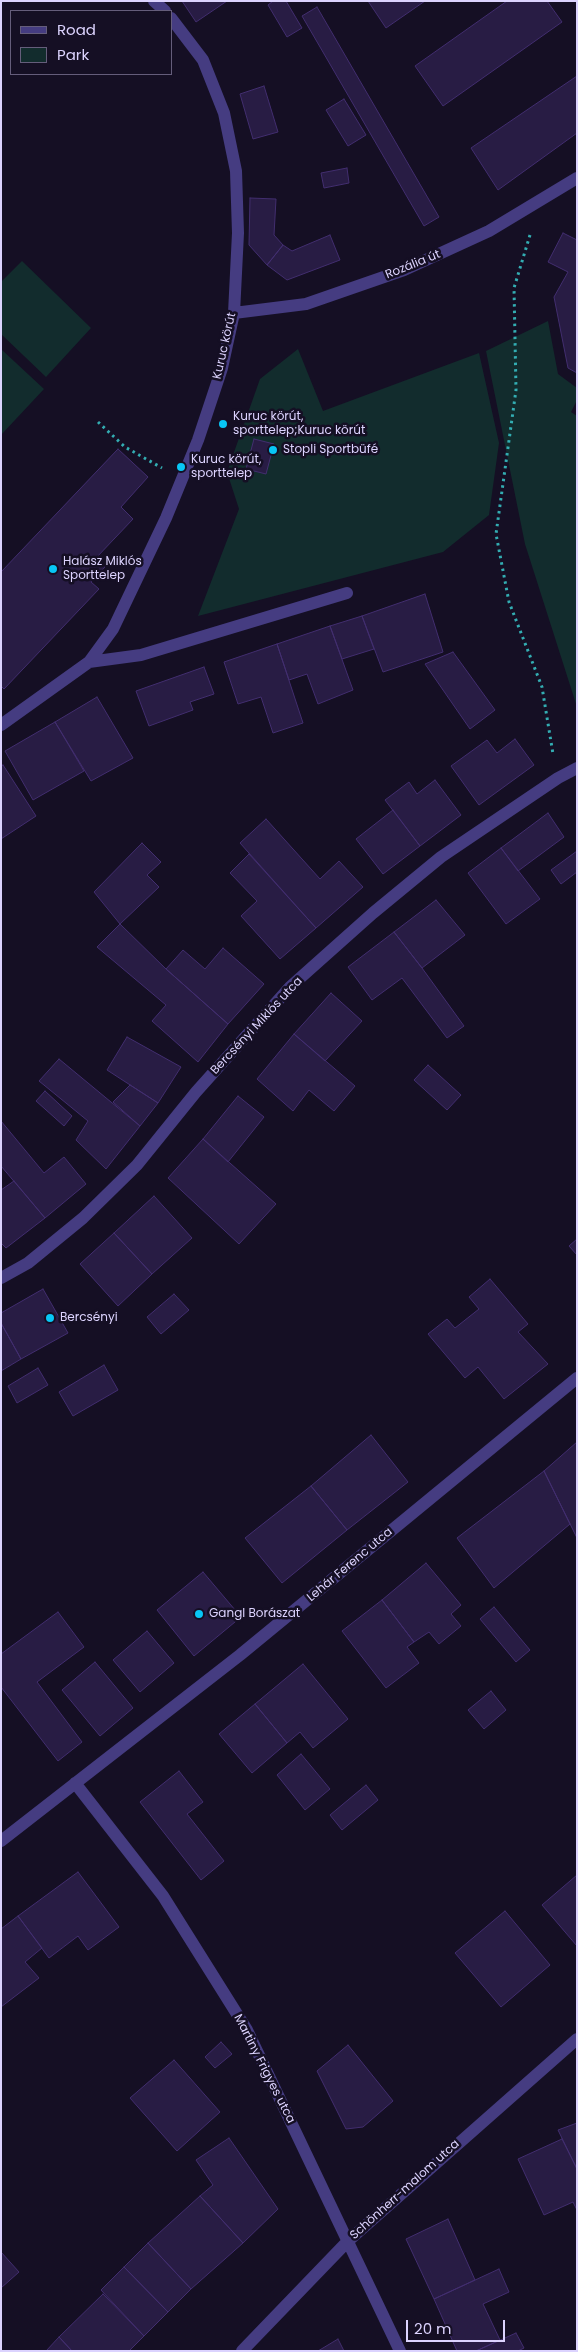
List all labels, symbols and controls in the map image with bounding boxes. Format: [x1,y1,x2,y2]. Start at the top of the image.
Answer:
legend [10,10,172,75]
text: Road [57,19,96,40]
text: Park [57,44,89,65]
street label: Rozália út [383,247,443,283]
street label: Kuruc körút [210,311,240,381]
place label: Kuruc körút, sporttelep;Kuruc körút [233,410,365,438]
marker: Kuruc körút, sporttelep;Kuruc körút [217,418,229,430]
place label: Stopli Sportbüfé [283,443,378,457]
marker: Stopli Sportbüfé [267,444,279,456]
place label: Kuruc körút, sporttelep [191,453,261,481]
marker: Kuruc körút, sporttelep [175,461,187,473]
place label: Halász Miklós Sporttelep [63,555,142,583]
marker: Halász Miklós Sporttelep [47,563,59,575]
street label: Bercsényi Miklós utca [208,974,306,1078]
place label: Bercsényi [60,1311,118,1325]
marker: Bercsényi [44,1312,56,1324]
street label: Lehár Ferenc utca [304,1525,396,1605]
place label: Gangl Borászat [209,1607,300,1621]
marker: Gangl Borászat [193,1608,205,1620]
street label: Martiny Frigyes utca [230,2012,298,2126]
street label: Schönherr-malom utca [347,2137,463,2243]
scale bar [408,2310,507,2342]
text: 20 m [414,2318,452,2339]

